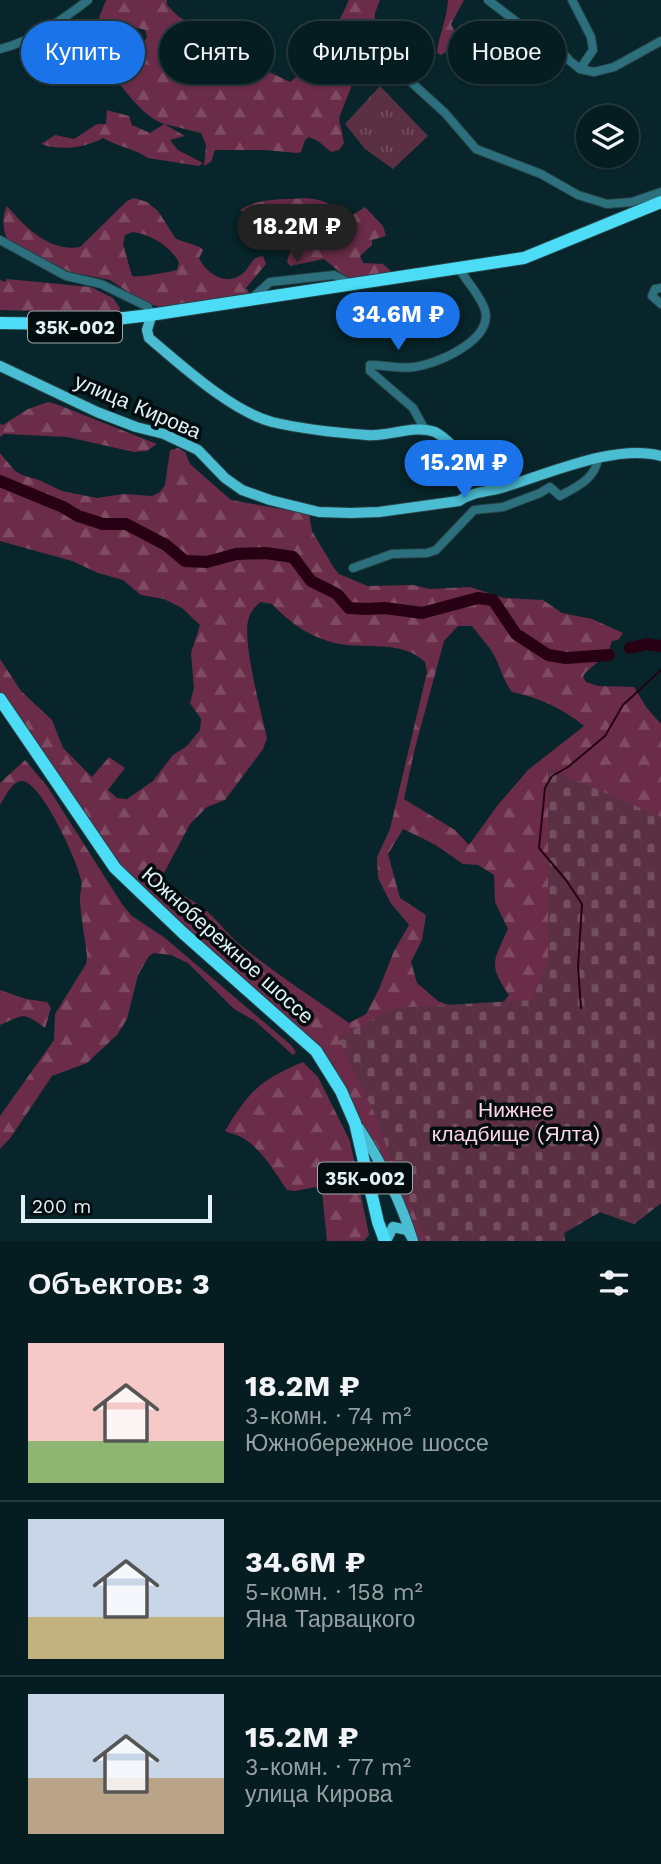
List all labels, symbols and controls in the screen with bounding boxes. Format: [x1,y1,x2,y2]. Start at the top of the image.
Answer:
chip: Купить [21,21,145,84]
chip: Снять [159,21,274,84]
chip: Фильтры [288,21,434,84]
chip: Новое [448,21,566,84]
map controls [576,105,639,168]
button: layers [576,105,639,168]
pin: 18.2M ₽ [232,204,362,264]
text: 18.2M ₽ [253,213,341,240]
pin: 34.6M ₽ [333,292,463,352]
text: 34.6M ₽ [352,301,444,328]
road number: 35К-002 [28,312,122,342]
street label: улица Кирова [71,368,205,444]
pin: 15.2M ₽ [399,440,529,500]
text: 15.2M ₽ [420,449,508,476]
street label: Южнобережное шоссе [137,861,319,1029]
park label: Нижнее кладбище (Ялта) [432,1097,600,1146]
road number: 35К-002 [318,1162,412,1194]
scale bar [21,1192,212,1224]
text: 200 m [32,1195,91,1218]
icon: filters [595,1264,633,1302]
text: Объектов: 3 [28,1266,210,1301]
text: 18.2M ₽ [245,1368,360,1403]
icon: home [84,1371,168,1455]
text: 3-комн. · 74 m² [245,1403,411,1430]
text: Южнобережное шоссе [245,1430,489,1457]
text: 34.6M ₽ [245,1544,366,1579]
icon: home [84,1547,168,1631]
text: 5-комн. · 158 m² [245,1579,423,1606]
text: Яна Тарвацкого [245,1606,415,1633]
text: 15.2M ₽ [245,1719,359,1754]
icon: home [84,1722,168,1806]
text: 3-комн. · 77 m² [245,1754,411,1781]
text: улица Кирова [245,1781,393,1808]

